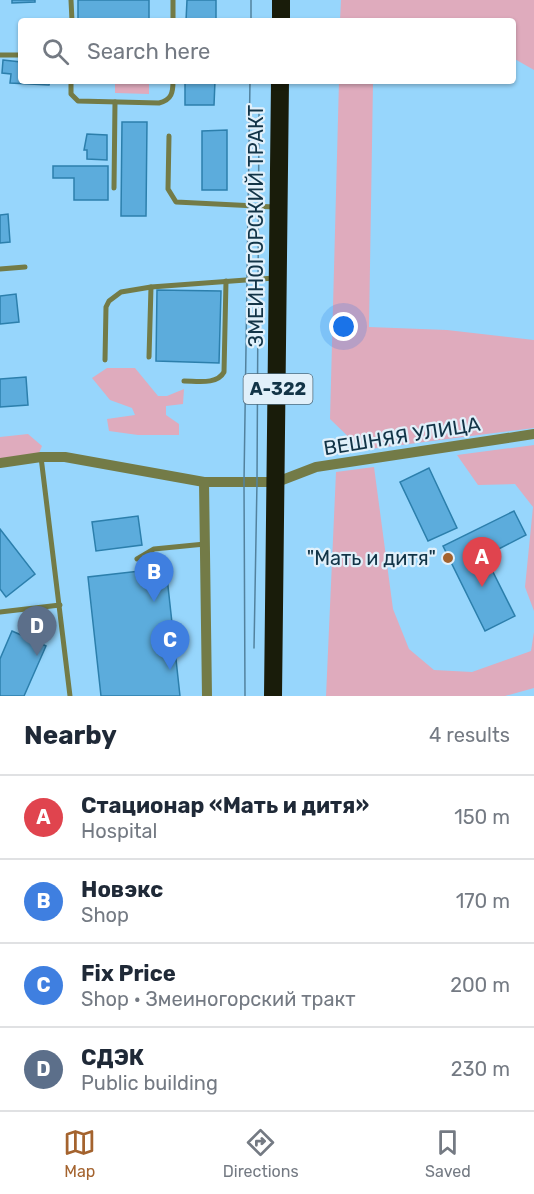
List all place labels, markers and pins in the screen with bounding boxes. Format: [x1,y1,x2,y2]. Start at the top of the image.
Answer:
pin: A [462,538,502,587]
place label: "Мать и дитя" [307,546,436,570]
marker: "Мать и дитя" [441,551,455,565]
pin: B [134,552,174,602]
pin: D [18,606,57,656]
pin: C [150,620,190,670]

